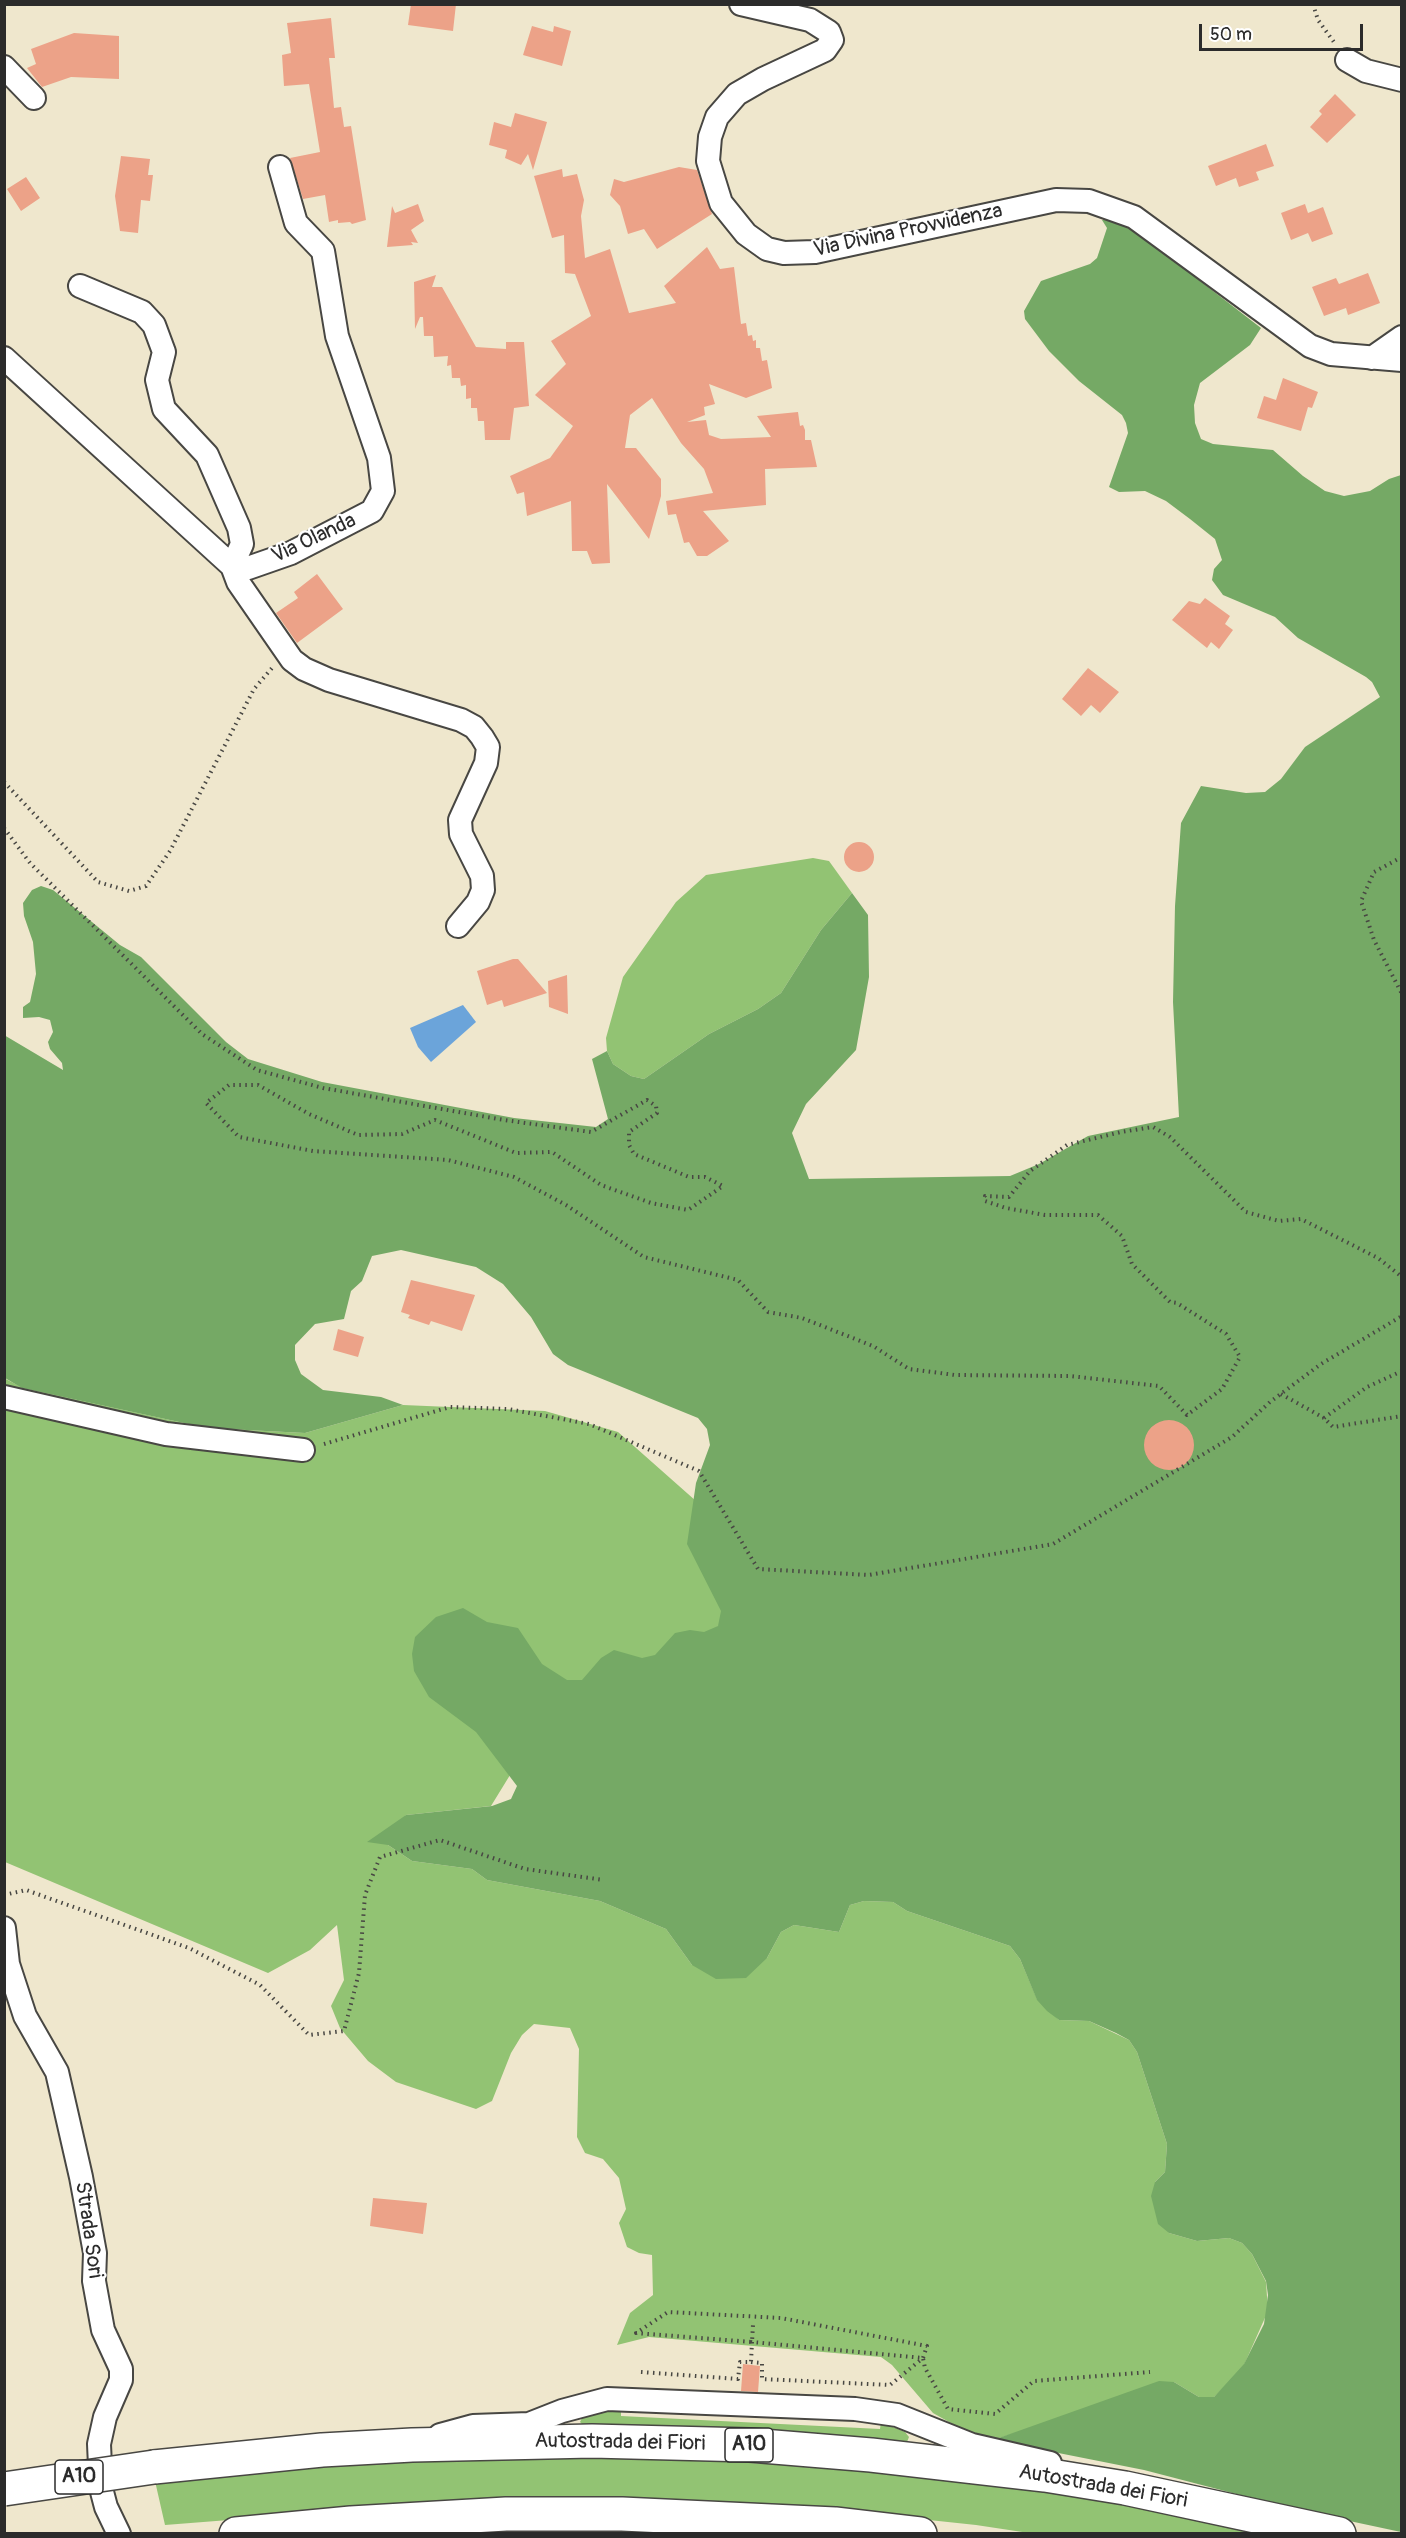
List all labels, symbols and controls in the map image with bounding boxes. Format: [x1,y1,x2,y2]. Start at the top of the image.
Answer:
scale bar [1202,12,1366,50]
text: 50 m [1210,23,1252,46]
street label: Via Divina Provvidenza [811,199,1005,263]
street label: Via Olanda [268,509,360,569]
street label: Strada Sori [69,2180,107,2280]
road number: A10 [725,2428,773,2462]
street label: Autostrada dei Fiori [534,2429,706,2457]
road number: A10 [55,2460,103,2494]
street label: Autostrada dei Fiori [1017,2460,1189,2514]

